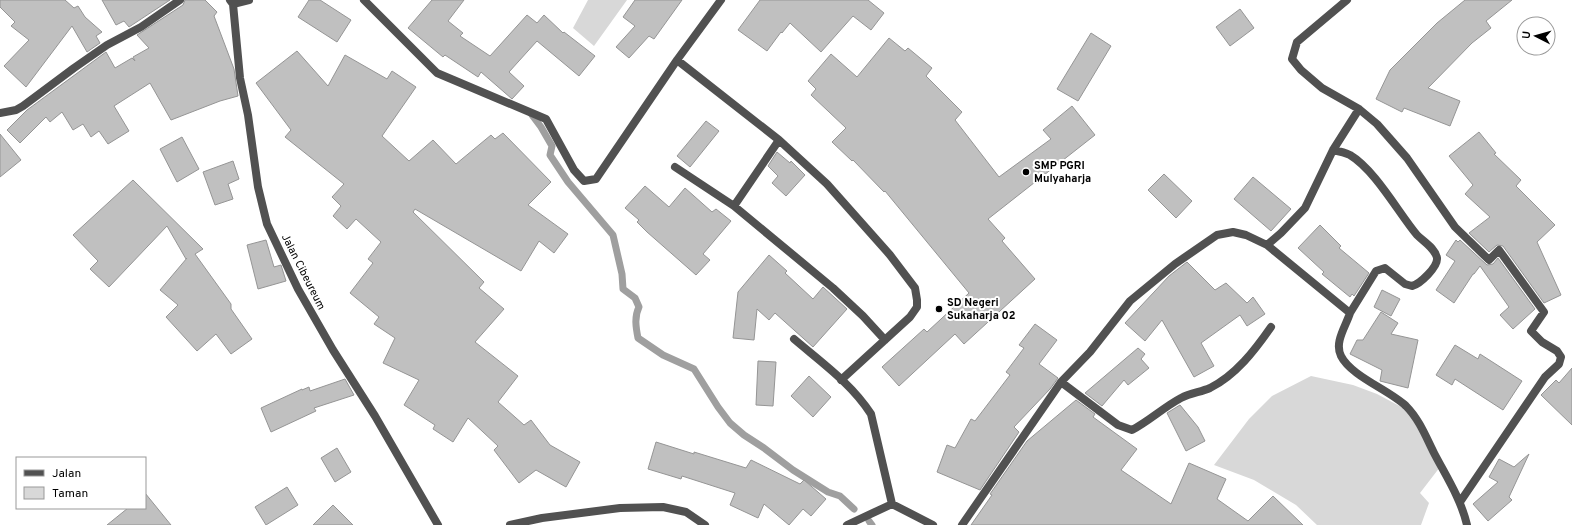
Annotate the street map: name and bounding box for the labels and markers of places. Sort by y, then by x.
place label: SMP PGRI Mulyaharja [1034,159,1091,186]
marker: SMP PGRI Mulyaharja [1021,167,1031,177]
place label: SD Negeri Sukaharja 02 [947,296,1016,323]
marker: SD Negeri Sukaharja 02 [934,304,944,314]

